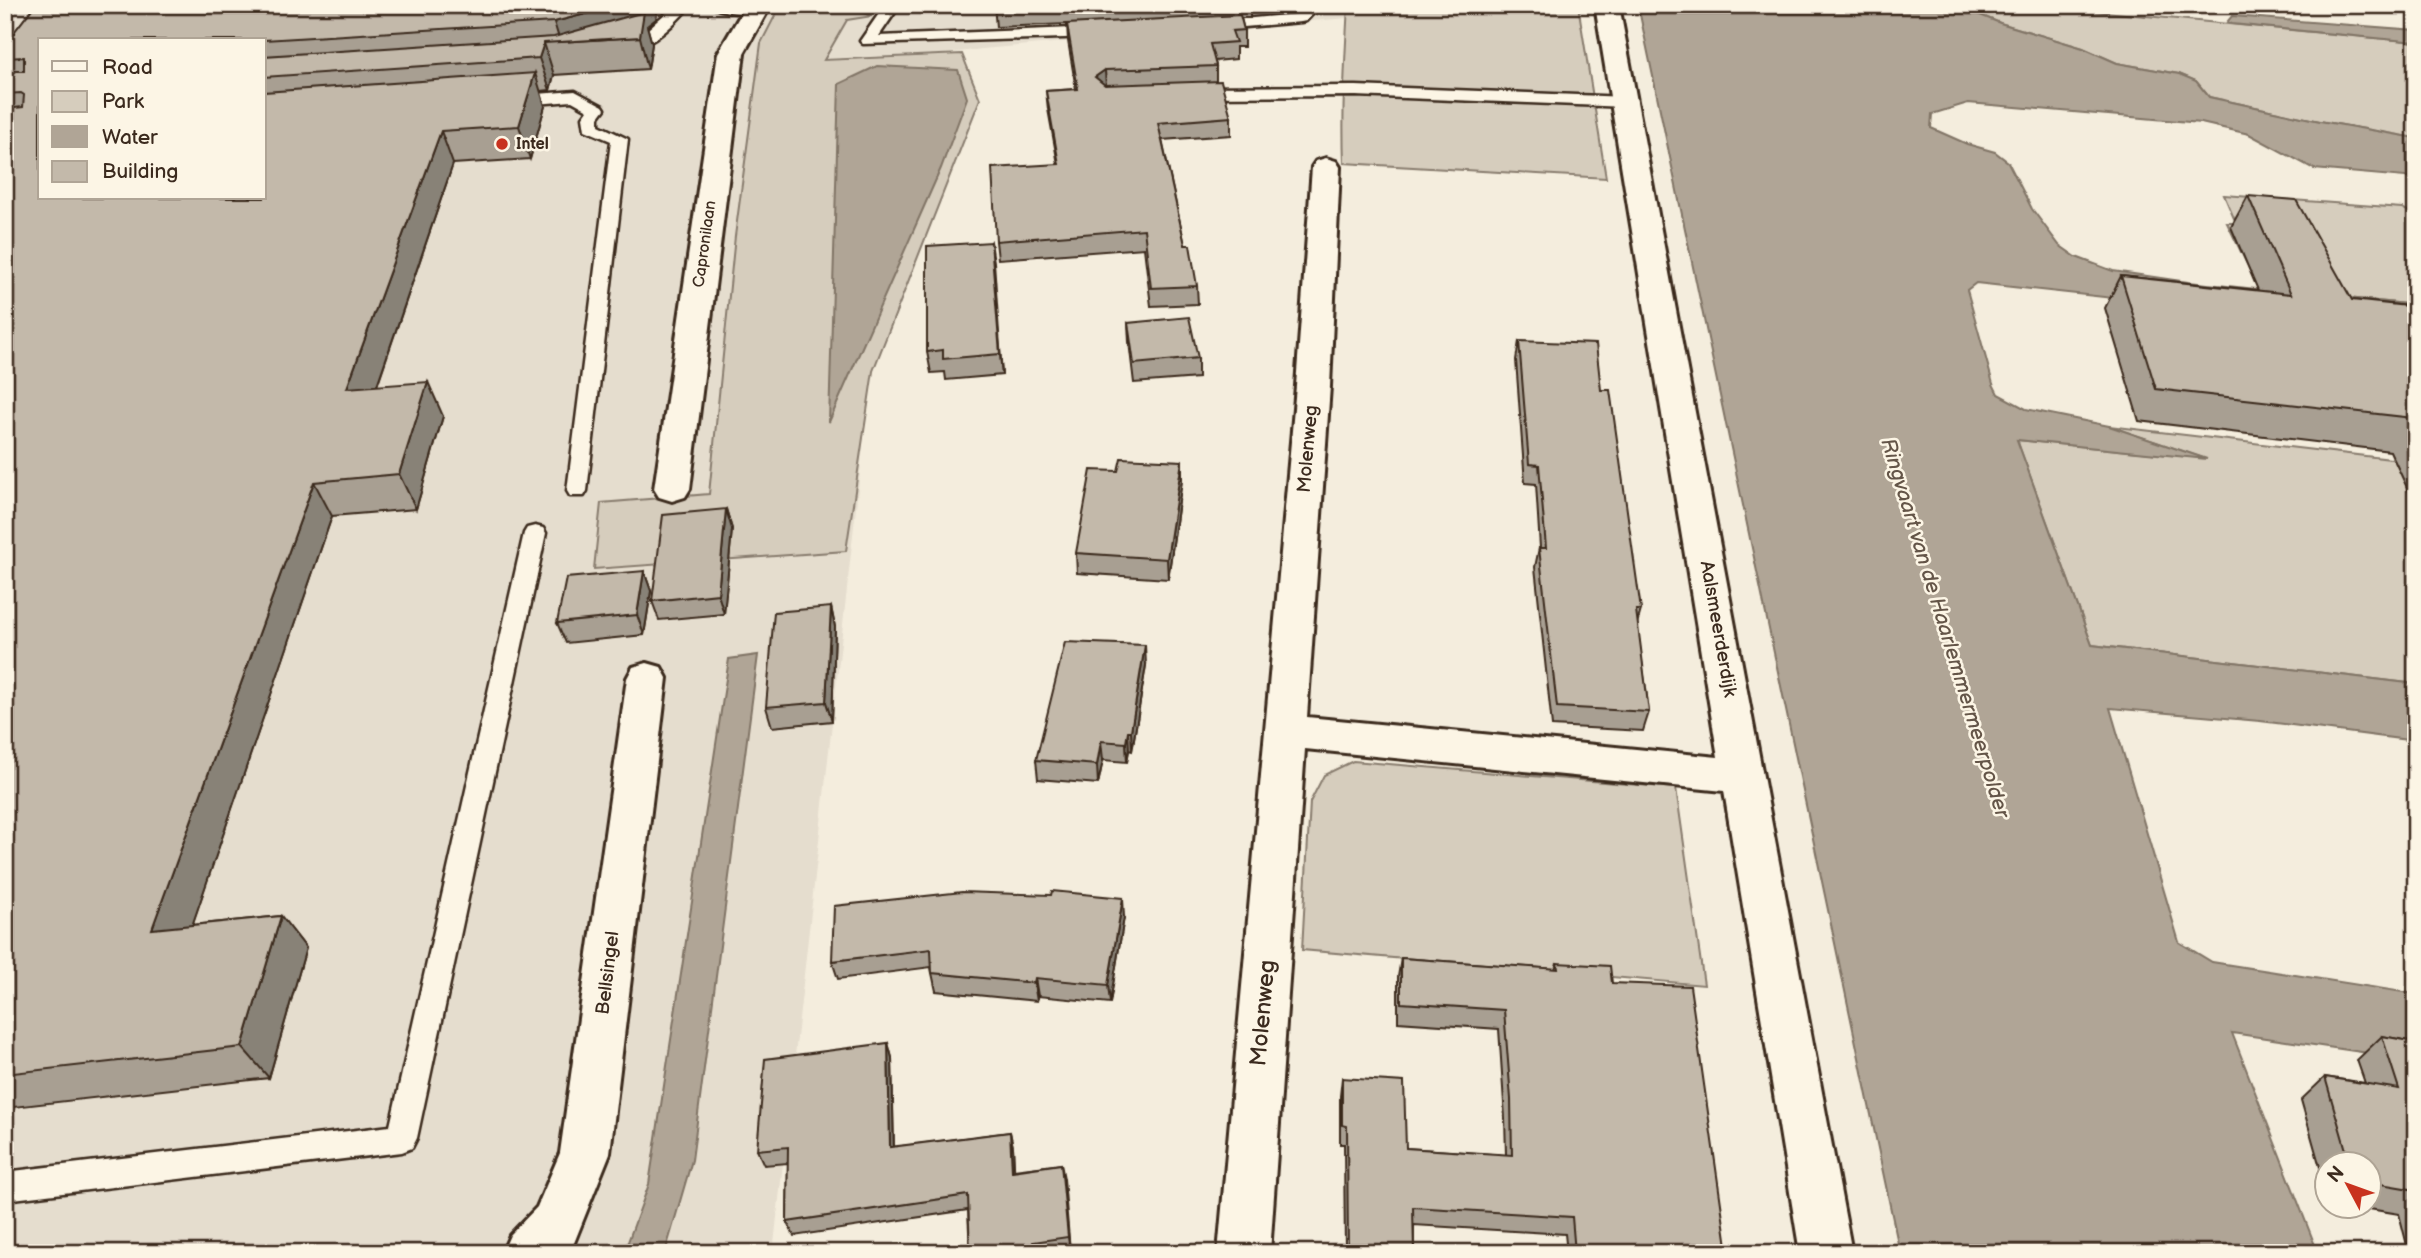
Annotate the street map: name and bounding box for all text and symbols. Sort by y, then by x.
legend [38,38,266,200]
text: Road [102,55,153,80]
text: Park [102,89,145,114]
text: Water [102,125,158,150]
place label: Intel [516,135,549,154]
marker: Intel [494,136,510,152]
text: Building [102,159,178,184]
street label: Capronilaan [689,199,721,289]
street label: Molenweg [1293,404,1323,494]
water label: Ringvaart van de Haarlemmermeerpolder [1875,435,2015,822]
street label: Aalsmeerderdijk [1695,559,1741,700]
street label: Bellsingel [591,930,625,1016]
street label: Molenweg [1244,959,1282,1067]
north arrow [2312,1150,2382,1220]
text: N [2323,1162,2350,1188]

